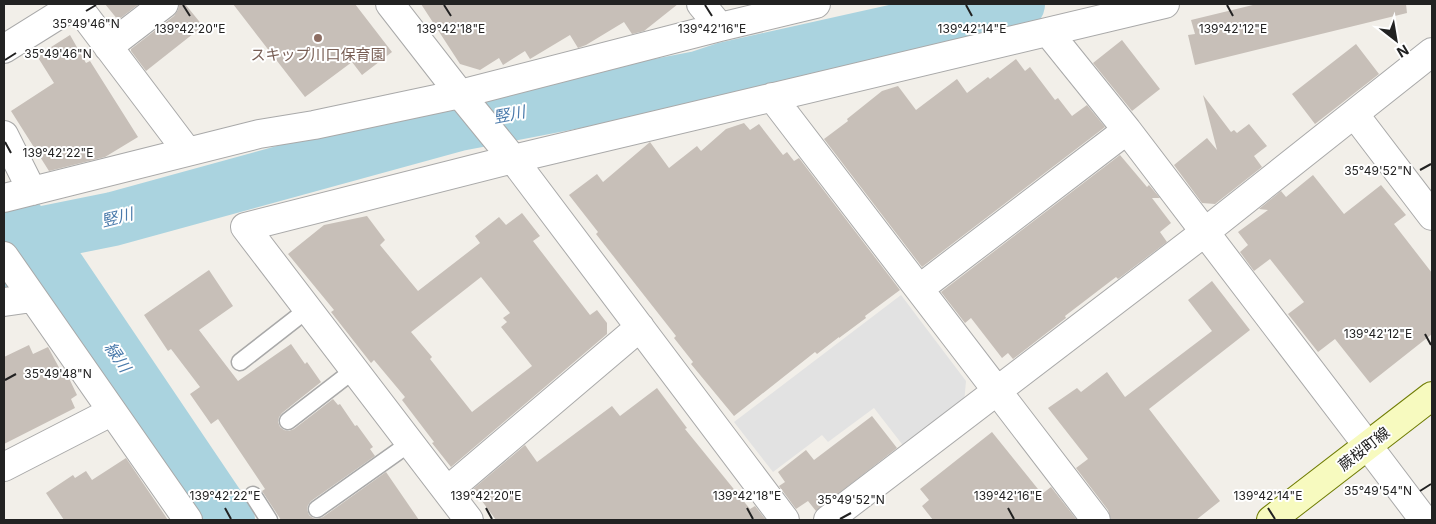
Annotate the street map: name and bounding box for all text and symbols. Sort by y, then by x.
north arrow [1371,15,1421,65]
text: 35°49'46"N [52,16,120,31]
text: 139°42'20"E [154,21,226,36]
text: 139°42'18"E [417,21,485,36]
text: 139°42'16"E [678,21,746,36]
text: 139°42'14"E [938,21,1006,36]
text: 139°42'12"E [1199,21,1267,36]
marker: スキップ川口保育園 [312,32,324,44]
text: N [1394,42,1412,62]
place label: スキップ川口保育園 [250,45,386,64]
text: 35°49'46"N [24,46,92,61]
water label: 竪川 [491,101,529,127]
text: 139°42'22"E [23,145,93,160]
text: 35°49'52"N [1344,163,1412,178]
water label: 竪川 [99,203,137,231]
text: 139°42'12"E [1344,326,1412,341]
water label: 緑川 [101,338,136,378]
text: 35°49'48"N [24,366,92,381]
street label: 蕨桜町線 [1334,423,1393,475]
text: 35°49'54"N [1344,483,1412,498]
text: 139°42'22"E [190,488,260,503]
text: 139°42'20"E [450,488,522,503]
text: 139°42'18"E [713,488,781,503]
text: 139°42'16"E [974,488,1042,503]
text: 139°42'14"E [1234,488,1302,503]
text: 35°49'52"N [817,492,885,507]

